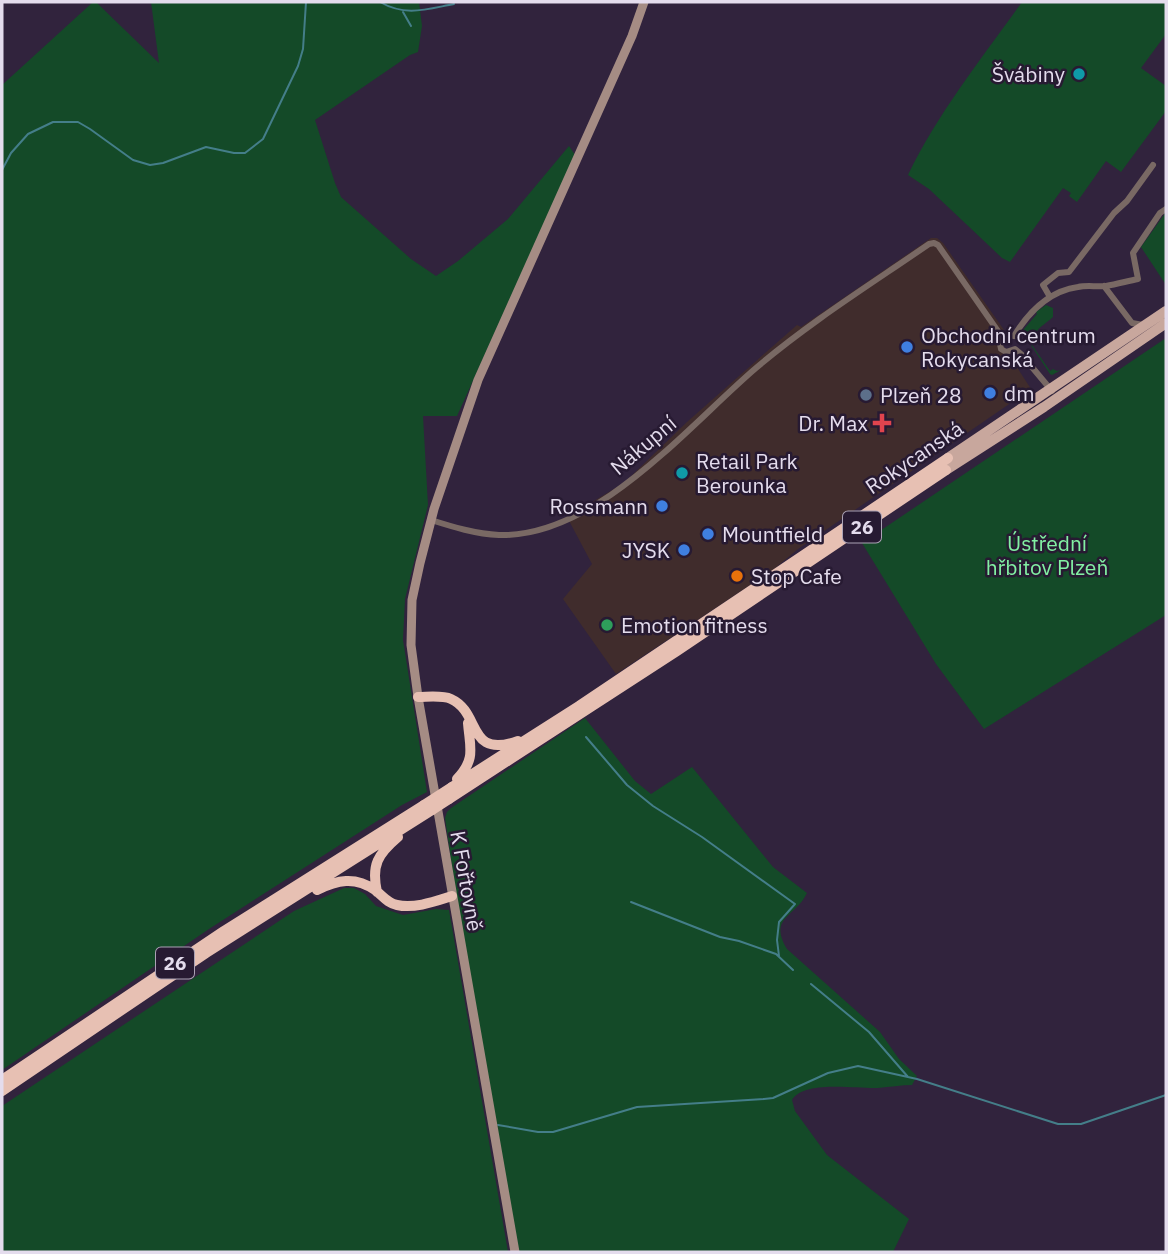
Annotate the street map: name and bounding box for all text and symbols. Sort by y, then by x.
place label: Švábiny [992,60,1066,88]
marker: Švábiny [1071,66,1087,82]
place label: Obchodní centrum Rokycanská [921,321,1096,373]
marker: Obchodní centrum Rokycanská [899,339,915,355]
place label: dm [1004,379,1035,407]
place label: Plzeň 28 [880,381,962,409]
marker: dm [982,385,998,401]
marker: Plzeň 28 [858,387,874,403]
street label: Nákupní [604,409,682,481]
place label: Dr. Max [798,409,868,437]
street label: Rokycanská [860,414,968,500]
marker: Dr. Max [874,415,890,431]
place label: Retail Park Berounka [696,447,798,499]
marker: Retail Park Berounka [674,465,690,481]
place label: Rossmann [549,492,648,520]
marker: Rossmann [654,498,670,514]
road number: 26 [843,512,881,542]
place label: Mountfield [722,520,823,548]
marker: Mountfield [700,526,716,542]
park label: Ústřední hřbitov Plzeň [986,529,1108,581]
place label: JYSK [622,536,670,564]
marker: JYSK [676,542,692,558]
place label: Stop Cafe [751,562,842,590]
marker: Stop Cafe [729,568,745,584]
place label: Emotion fitness [621,611,768,639]
marker: Emotion fitness [599,617,615,633]
street label: K Fořtovně [444,828,490,934]
road number: 26 [156,948,194,979]

